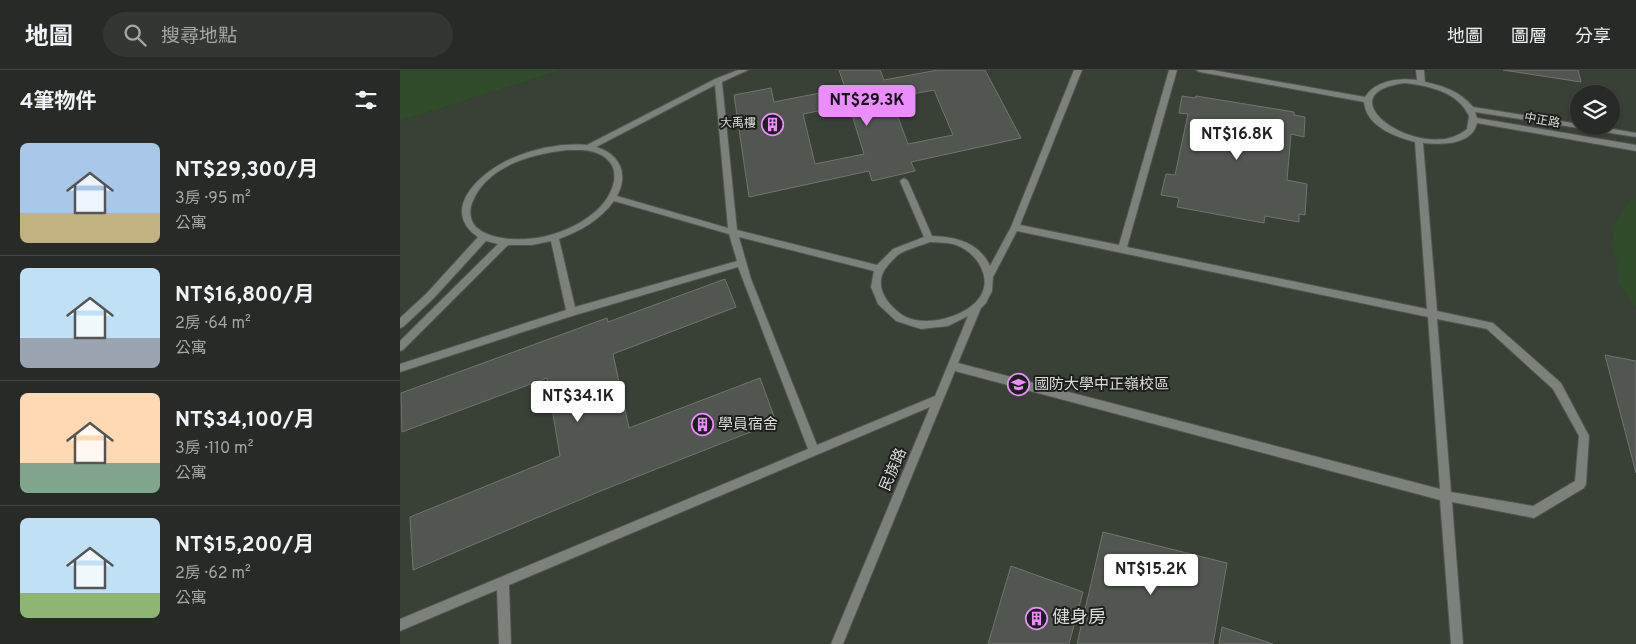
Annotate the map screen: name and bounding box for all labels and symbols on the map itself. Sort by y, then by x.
pin: NT$29.3K [815,85,919,127]
street label: 中正路 [1523,110,1561,132]
building icon: 大禹樓 [760,112,784,136]
place label: 大禹樓 [720,116,756,132]
pin: NT$16.8K [1185,118,1289,161]
school or university icon: 國防大學中正嶺校區 [1006,373,1030,397]
place label: 國防大學中正嶺校區 [1034,375,1169,395]
pin: NT$34.1K [526,380,630,423]
building icon: 學員宿舍 [690,413,714,437]
place label: 學員宿舍 [718,416,778,435]
street label: 民族路 [876,446,912,494]
pin: NT$15.2K [1099,554,1203,596]
building icon: 健身房 [1024,606,1048,630]
place label: 健身房 [1052,607,1106,630]

